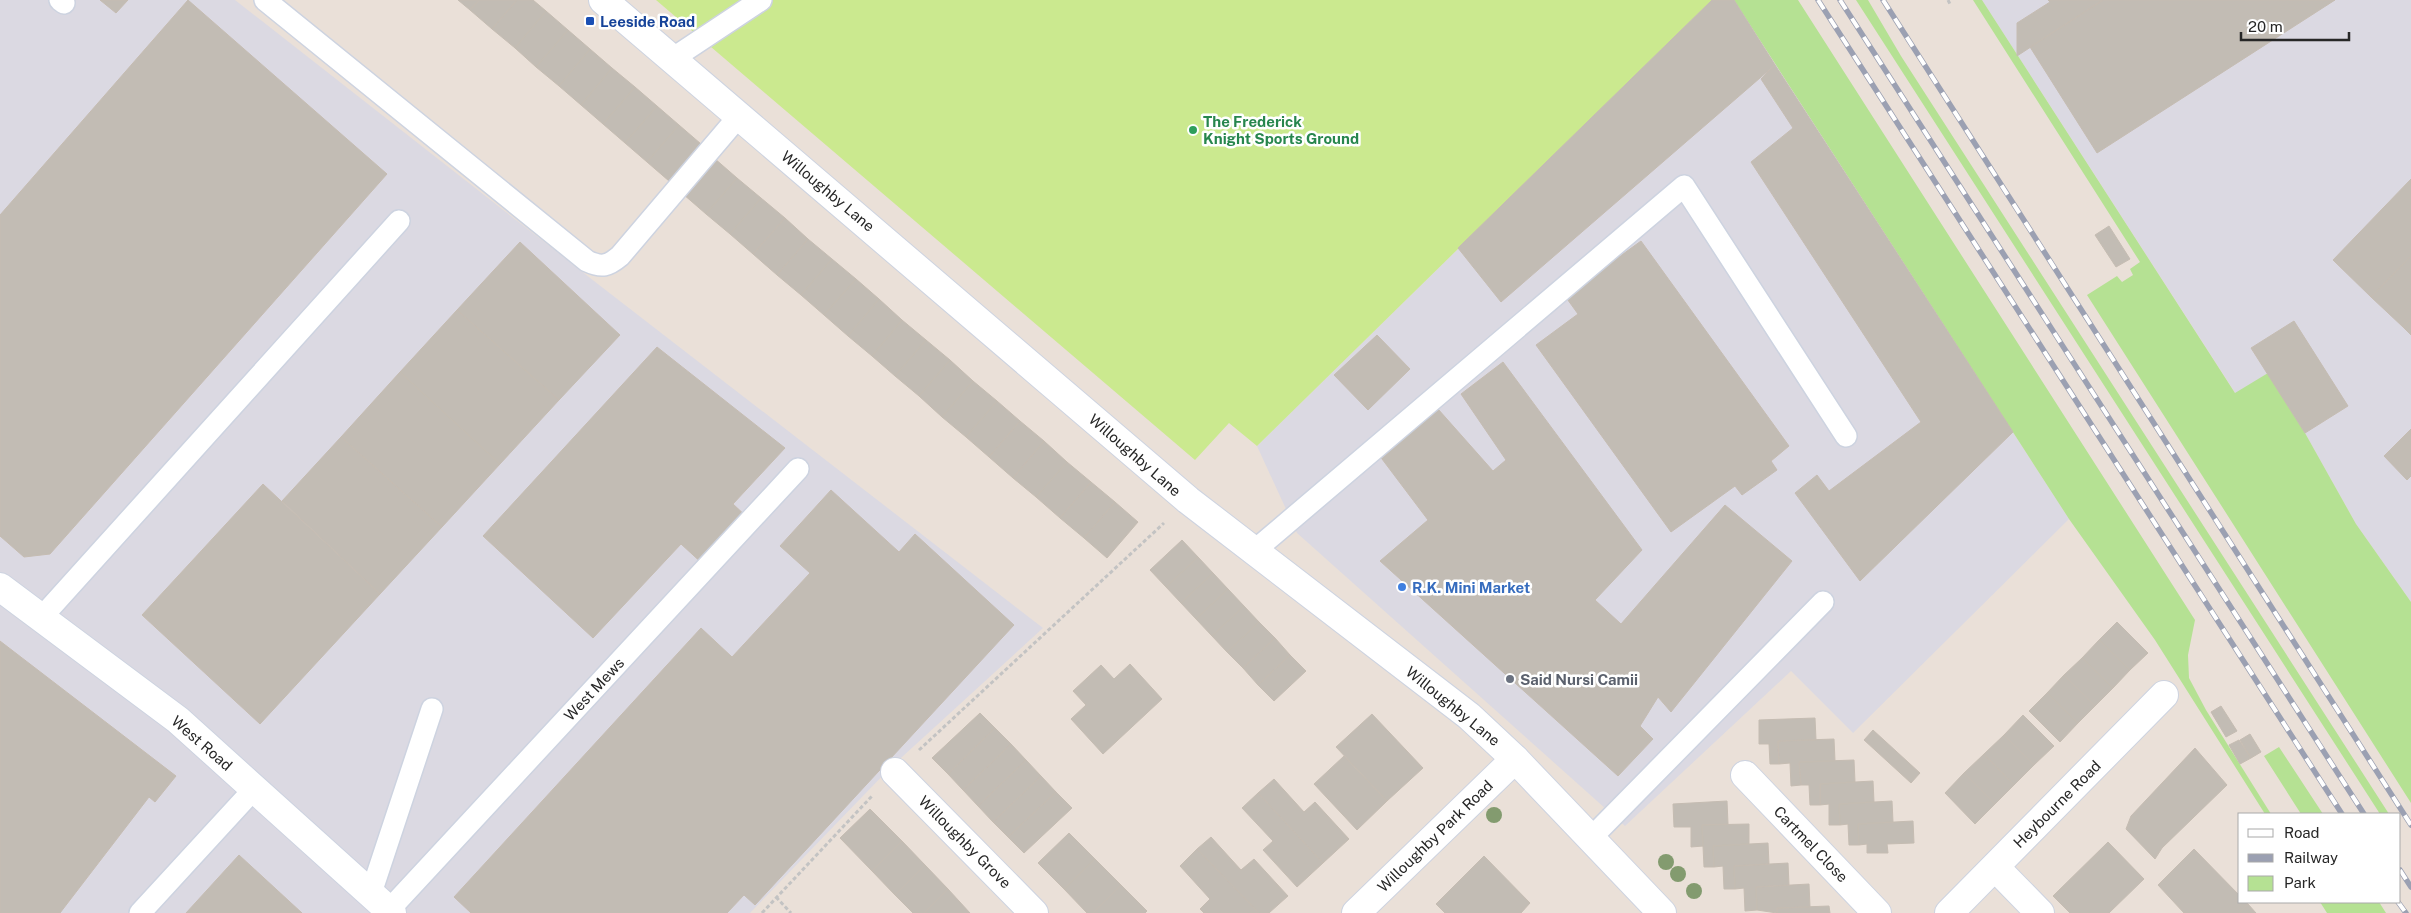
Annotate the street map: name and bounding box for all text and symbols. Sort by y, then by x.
scale bar [2241,10,2348,42]
place label: Leeside Road [600,13,695,30]
marker: Leeside Road [584,15,596,27]
text: 20 m [2248,18,2283,35]
place label: The Frederick Knight Sports Ground [1203,113,1359,147]
marker: The Frederick Knight Sports Ground [1187,124,1199,136]
street label: Willoughby Lane [778,147,878,235]
street label: Willoughby Lane [1086,411,1184,499]
place label: R.K. Mini Market [1412,579,1530,596]
marker: R.K. Mini Market [1396,581,1408,593]
street label: West Mews [561,654,627,724]
street label: Willoughby Lane [1403,663,1503,749]
place label: Said Nursi Camii [1520,671,1638,688]
marker: Said Nursi Camii [1504,673,1516,685]
street label: West Road [168,712,236,774]
street label: Heybourne Road [2010,757,2104,851]
street label: Willoughby Park Road [1374,777,1496,895]
street label: Willoughby Grove [915,792,1015,892]
street label: Cartmel Close [1771,803,1851,885]
legend [2238,813,2401,903]
text: Road [2284,824,2320,841]
text: Railway [2284,849,2338,866]
text: Park [2284,874,2316,891]

